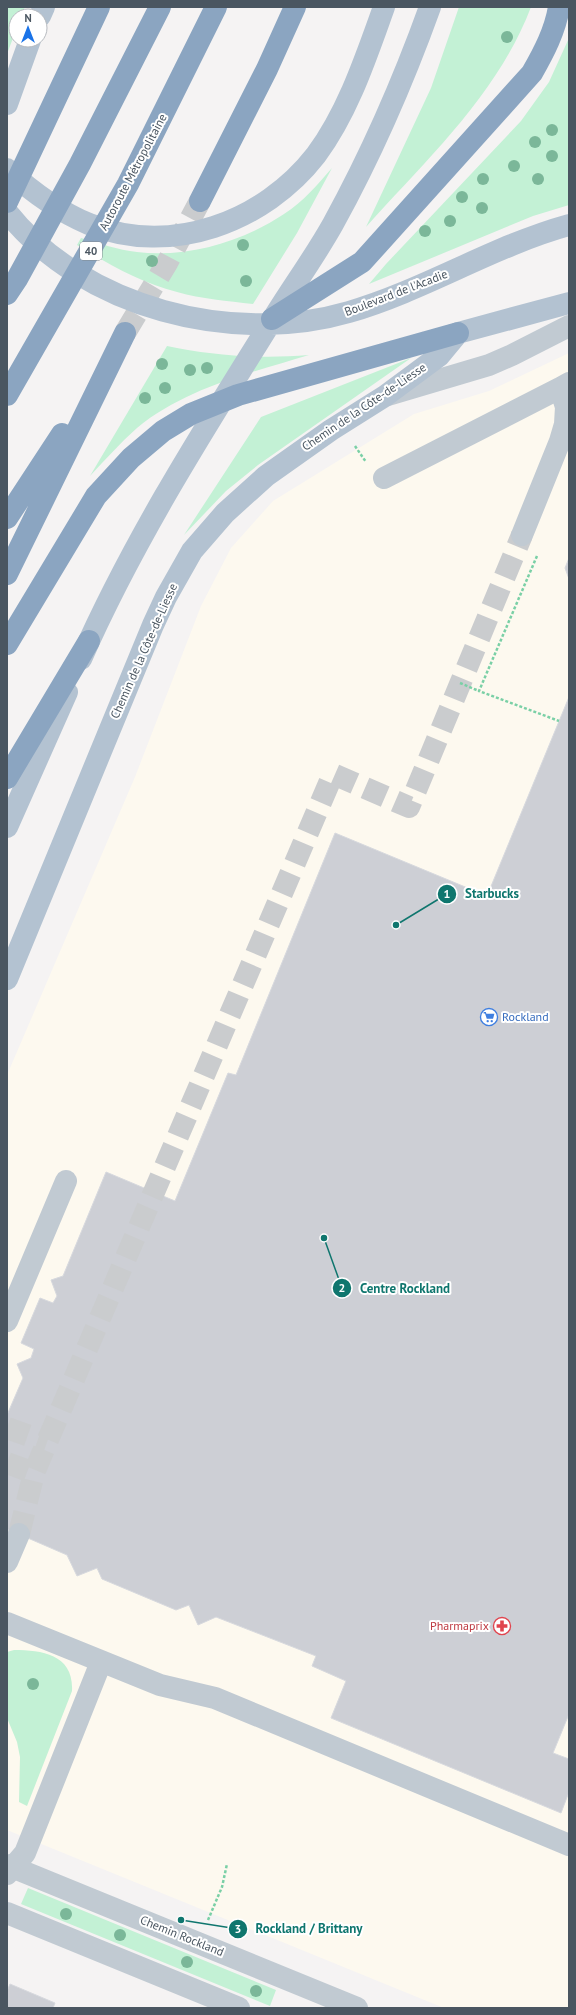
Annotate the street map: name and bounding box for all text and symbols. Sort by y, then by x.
north arrow [8,8,48,48]
text: N [24,11,32,25]
street label: Autoroute Métropolitaine [95,111,170,233]
road number: 40 [80,242,102,260]
street label: Boulevard de l'Acadie [342,266,449,319]
street label: Chemin de la Côte-de-Liesse [299,359,429,454]
street label: Chemin de la Côte-de-Liesse [107,581,180,721]
callout: Starbucks [437,881,527,906]
text: Starbucks [465,885,519,902]
text: 1 [444,886,450,901]
supermarket icon: Rockland [479,1007,499,1027]
place label: Rockland [502,1009,549,1024]
callout: Centre Rockland [332,1276,458,1301]
text: 2 [339,1280,345,1295]
text: Centre Rockland [360,1280,450,1297]
pharmacy icon: Pharmaprix [492,1616,512,1636]
place label: Pharmaprix [430,1618,489,1633]
street label: Chemin Rockland [138,1912,226,1959]
callout: Rockland / Brittany [228,1916,370,1941]
text: Rockland / Brittany [256,1920,363,1937]
text: 3 [235,1921,241,1936]

